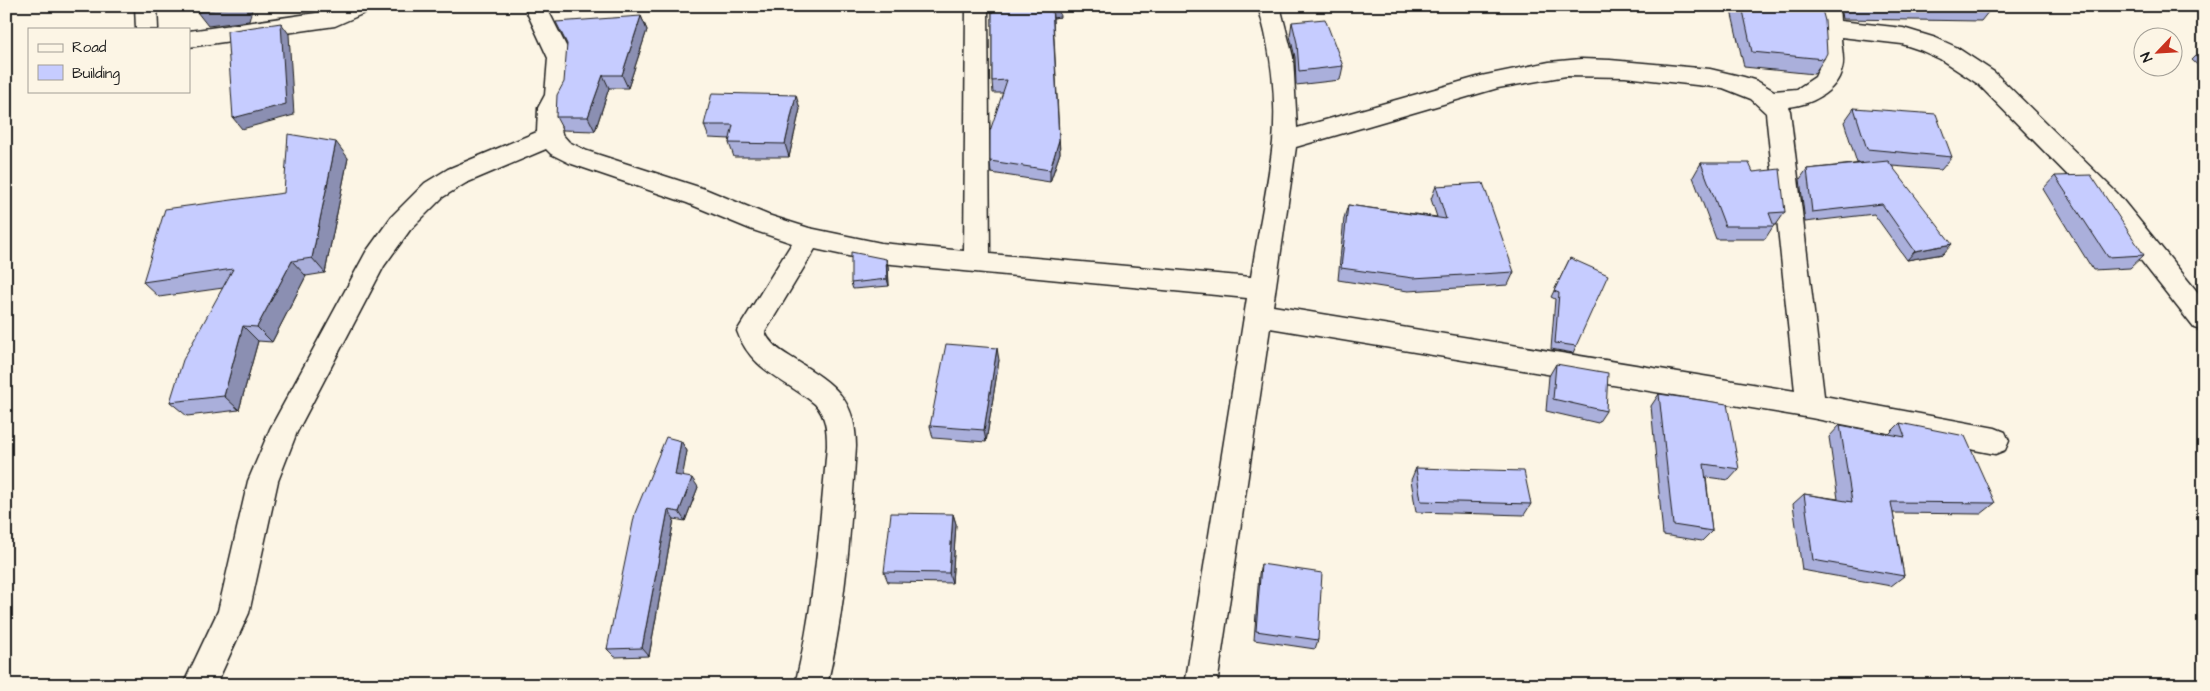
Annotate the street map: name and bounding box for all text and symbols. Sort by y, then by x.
legend [28,28,190,92]
north arrow [2132,28,2182,78]
text: Road [72,37,107,58]
text: N [2136,49,2158,65]
text: Building [72,63,120,85]

